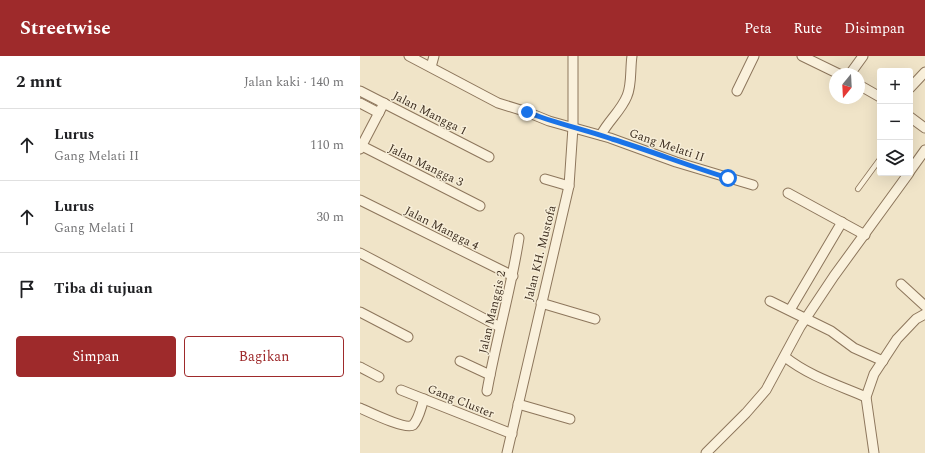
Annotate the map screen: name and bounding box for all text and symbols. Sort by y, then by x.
text: Streetwise [20,14,111,43]
text: Peta [744,18,771,39]
text: Rute [793,18,822,39]
text: Disimpan [844,18,905,39]
north arrow [829,68,865,104]
map controls [877,68,913,176]
button: + [877,68,913,104]
text: 2 mnt [16,69,62,95]
text: Jalan kaki · 140 m [244,72,344,92]
street label: Jalan Mangga 1 [389,86,470,140]
route end [518,103,536,121]
button: − [877,104,913,140]
text: Lurus [54,123,94,146]
street label: Gang Melati II [627,124,707,167]
icon: ahead [16,134,38,156]
text: 110 m [310,135,344,155]
street label: Jalan Mangga 3 [385,139,467,192]
button: layers [877,140,913,176]
text: Gang Melati II [54,146,139,166]
route start [719,169,737,187]
text: Lurus [54,195,94,218]
street label: Jalan Mangga 4 [401,201,482,255]
street label: Jalan KH. Mustofa [519,203,562,303]
icon: ahead [16,206,38,228]
text: 30 m [317,207,344,227]
text: Gang Melati I [54,218,134,238]
street label: Jalan Manggis 2 [474,269,511,355]
text: Tiba di tujuan [54,277,153,300]
icon: arrive [16,278,38,300]
button: Simpan [16,336,176,377]
button: Bagikan [184,336,344,377]
street label: Gang Cluster [425,379,497,424]

